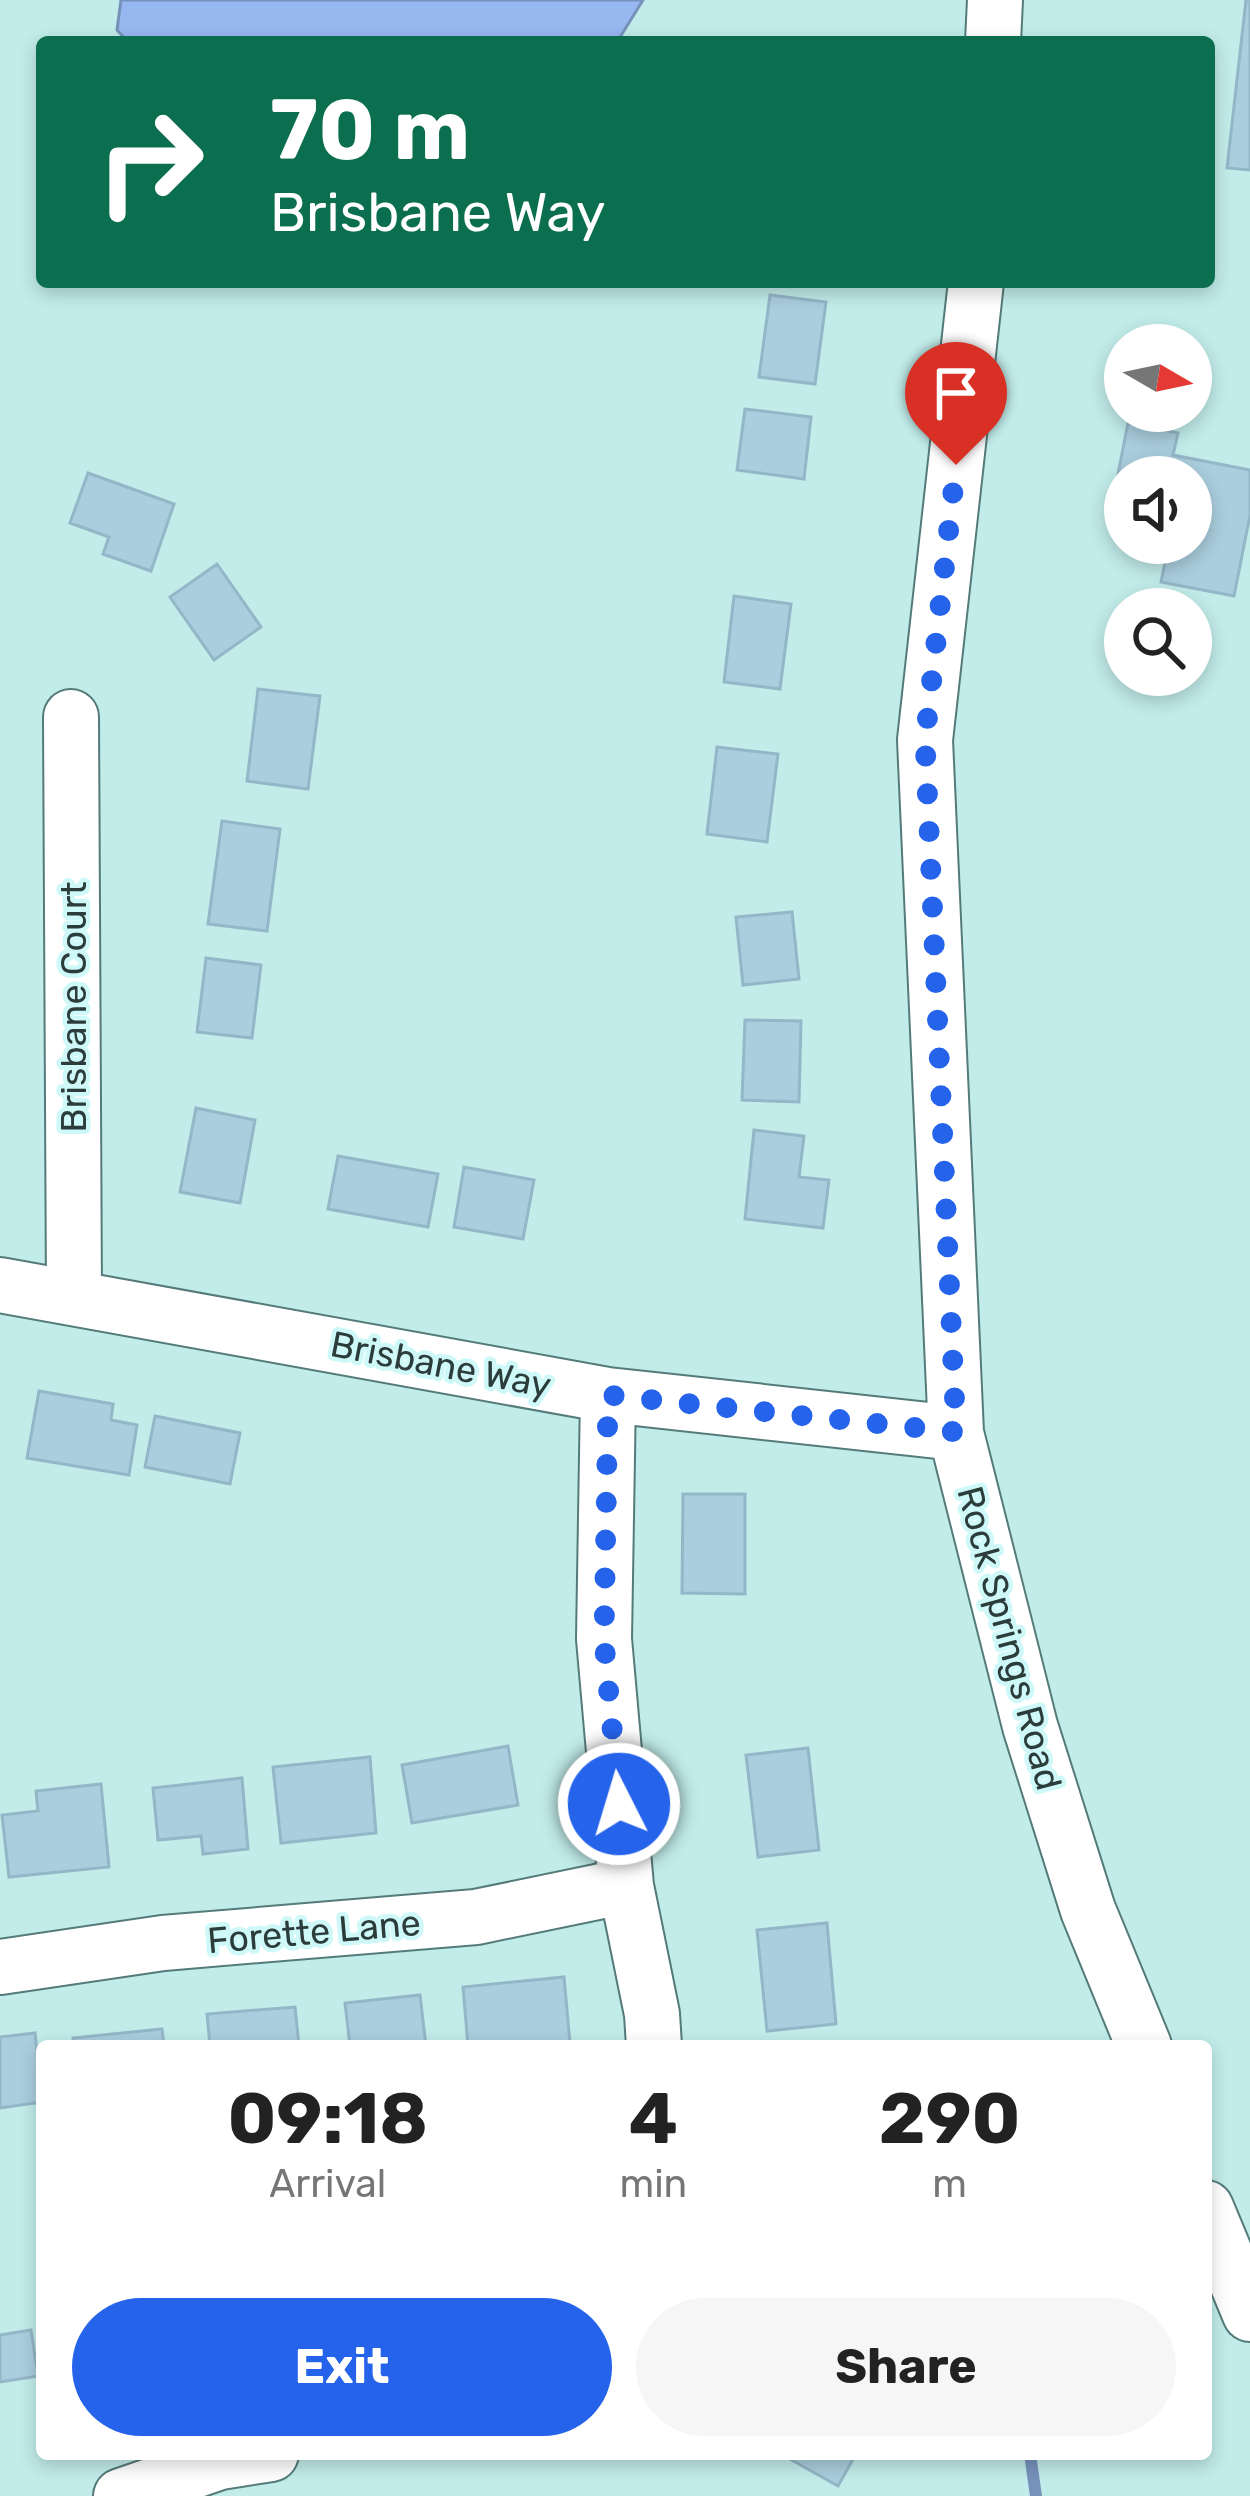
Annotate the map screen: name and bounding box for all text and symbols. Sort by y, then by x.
text: 70 m [270,80,470,180]
icon: right [72,84,228,240]
text: Brisbane Way [270,181,606,245]
north arrow [1104,324,1212,432]
map controls [1104,324,1212,696]
pin [905,342,1007,465]
icon: arrive [923,360,989,426]
button: sound [1104,456,1212,564]
button: search [1104,588,1212,696]
street label: Brisbane Court [52,882,95,1132]
street label: Brisbane Way [327,1322,555,1407]
street label: Rock Springs Road [948,1481,1071,1795]
position arrow [556,1741,682,1867]
street label: Forette Lane [206,1901,422,1962]
text: 09:18 [227,2076,428,2161]
text: 4 [629,2076,678,2161]
text: 290 [879,2076,1021,2161]
text: Arrival [269,2161,386,2207]
text: min [619,2161,687,2207]
text: m [932,2161,967,2207]
button: Exit [72,2298,612,2436]
button: Share [636,2298,1176,2436]

